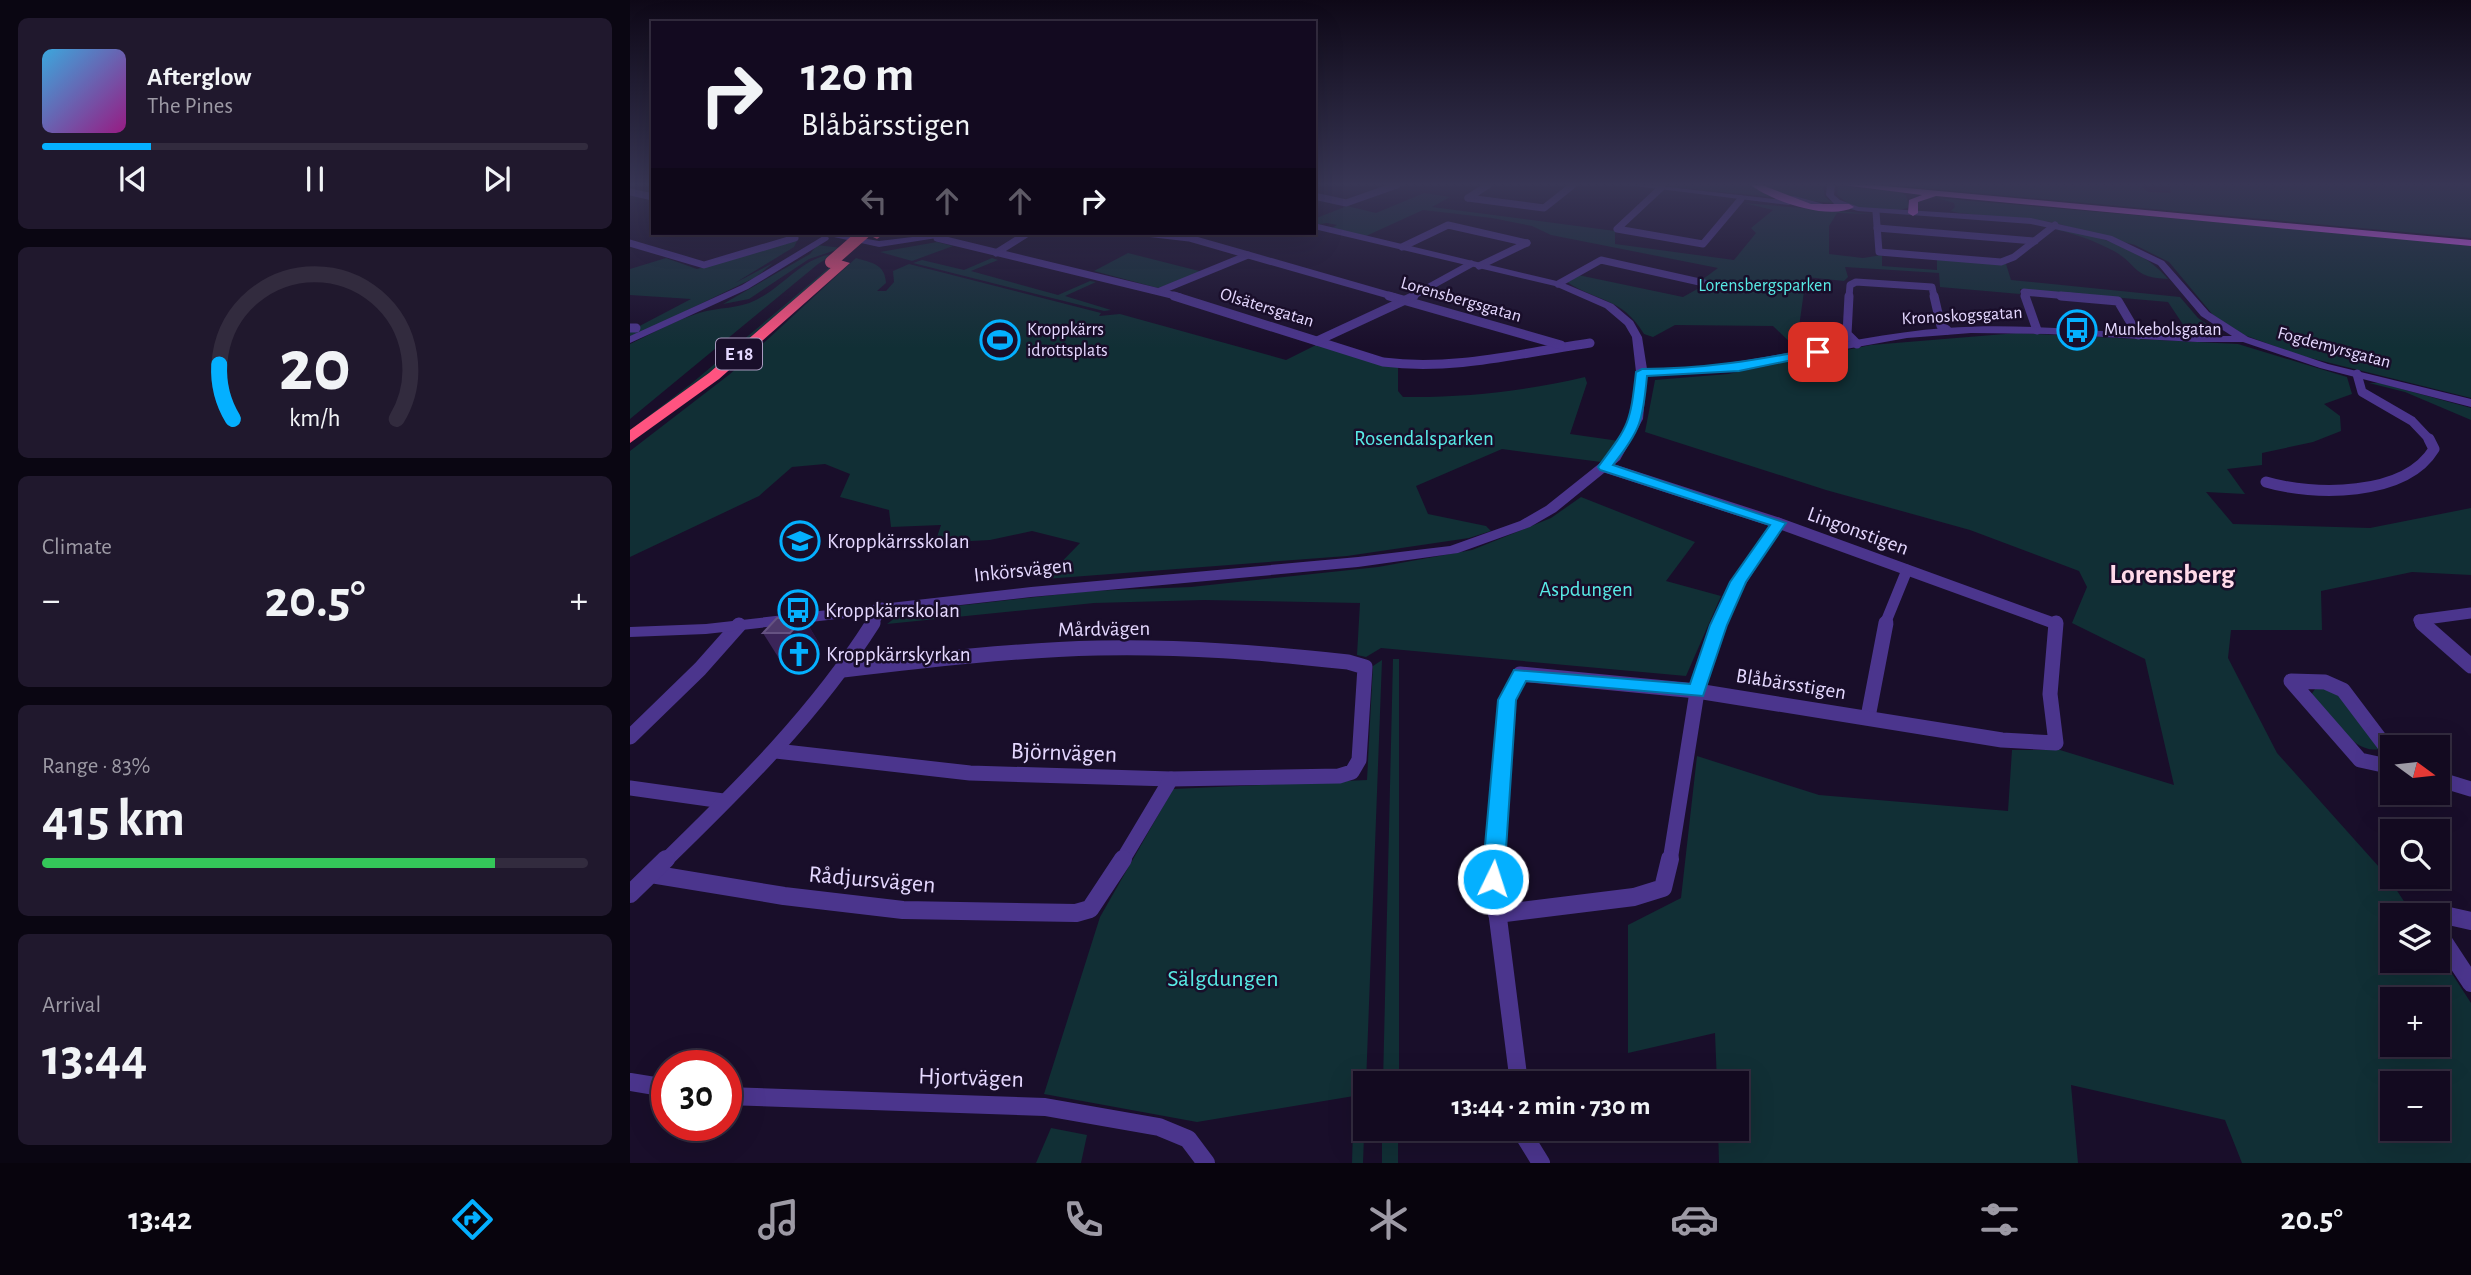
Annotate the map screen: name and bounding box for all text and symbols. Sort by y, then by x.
icon: right [686,49,777,140]
text: 120 m [801,51,914,100]
text: Afterglow [147,64,251,90]
text: The Pines [147,95,233,118]
text: Blåbärsstigen [801,109,971,141]
icon: previous [114,160,152,198]
icon: pause [296,160,334,198]
icon: next [478,160,516,198]
icon: left [855,182,893,220]
icon: ahead [928,182,966,220]
icon: ahead [1001,182,1039,220]
icon: right [1074,182,1112,220]
street label: Lorensbergsgatan [1399,274,1523,326]
park label: Lorensbergsparken [1698,277,1832,295]
street label: Olsätersgatan [1218,285,1316,331]
street label: Kronoskogsgatan [1901,304,2023,328]
bus stop icon: Munkebolsgatan [2056,309,2098,351]
sports icon: Kroppkärrs idrottsplats [979,319,1021,361]
place label: Kroppkärrs idrottsplats [1027,321,1108,360]
place label: Munkebolsgatan [2104,321,2222,339]
pin [1788,322,1848,382]
street label: Fogdemyrsgatan [2275,324,2393,372]
text: 20 [279,331,351,404]
icon: arrive [1799,333,1837,371]
road number: E 18 [716,338,762,370]
text: km/h [289,405,341,430]
park label: Rosendalsparken [1354,428,1494,449]
street label: Lingonstigen [1805,503,1911,559]
school or university icon: Kroppkärrsskolan [779,520,821,562]
place label: Kroppkärrsskolan [827,531,970,552]
text: Climate [42,536,112,559]
street label: Inkörsvägen [973,554,1073,586]
district label: Lorensberg [2109,561,2236,589]
text: 20.5° [264,574,366,626]
park label: Aspdungen [1539,579,1633,600]
text: − [42,582,60,620]
text: + [570,582,588,620]
bus stop icon: Kroppkärrskolan [777,589,819,631]
place label: Kroppkärrskolan [825,600,960,621]
street label: Mårdvägen [1058,618,1150,640]
church icon: Kroppkärrskyrkan [778,633,820,675]
place label: Kroppkärrskyrkan [826,644,971,665]
street label: Blåbärsstigen [1734,665,1848,703]
north arrow [2380,735,2450,805]
map controls [2380,735,2450,1141]
street label: Björnvägen [1010,739,1118,767]
text: Range · 83% [42,755,151,778]
text: 415 km [42,793,185,845]
button: search [2380,819,2450,889]
position arrow [1456,842,1530,916]
street label: Rådjursvägen [808,862,936,898]
button: layers [2380,903,2450,973]
park label: Sälgdungen [1167,967,1279,991]
button: + [2380,987,2450,1057]
text: Arrival [42,994,101,1017]
text: 13:44 [42,1032,147,1084]
speed limit sign: 30 [651,1050,742,1141]
street label: Hjortvägen [918,1064,1024,1092]
button: − [2380,1071,2450,1141]
text: 13:44 · 2 min · 730 m [1452,1093,1650,1119]
icon: directions [448,1195,497,1244]
icon: music [754,1195,803,1244]
icon: phone [1059,1195,1108,1244]
icon: climate [1364,1195,1413,1244]
icon: car [1670,1195,1719,1244]
icon: filters [1975,1195,2024,1244]
text: 13:42 [128,1203,192,1235]
text: 20.5° [2281,1203,2343,1235]

